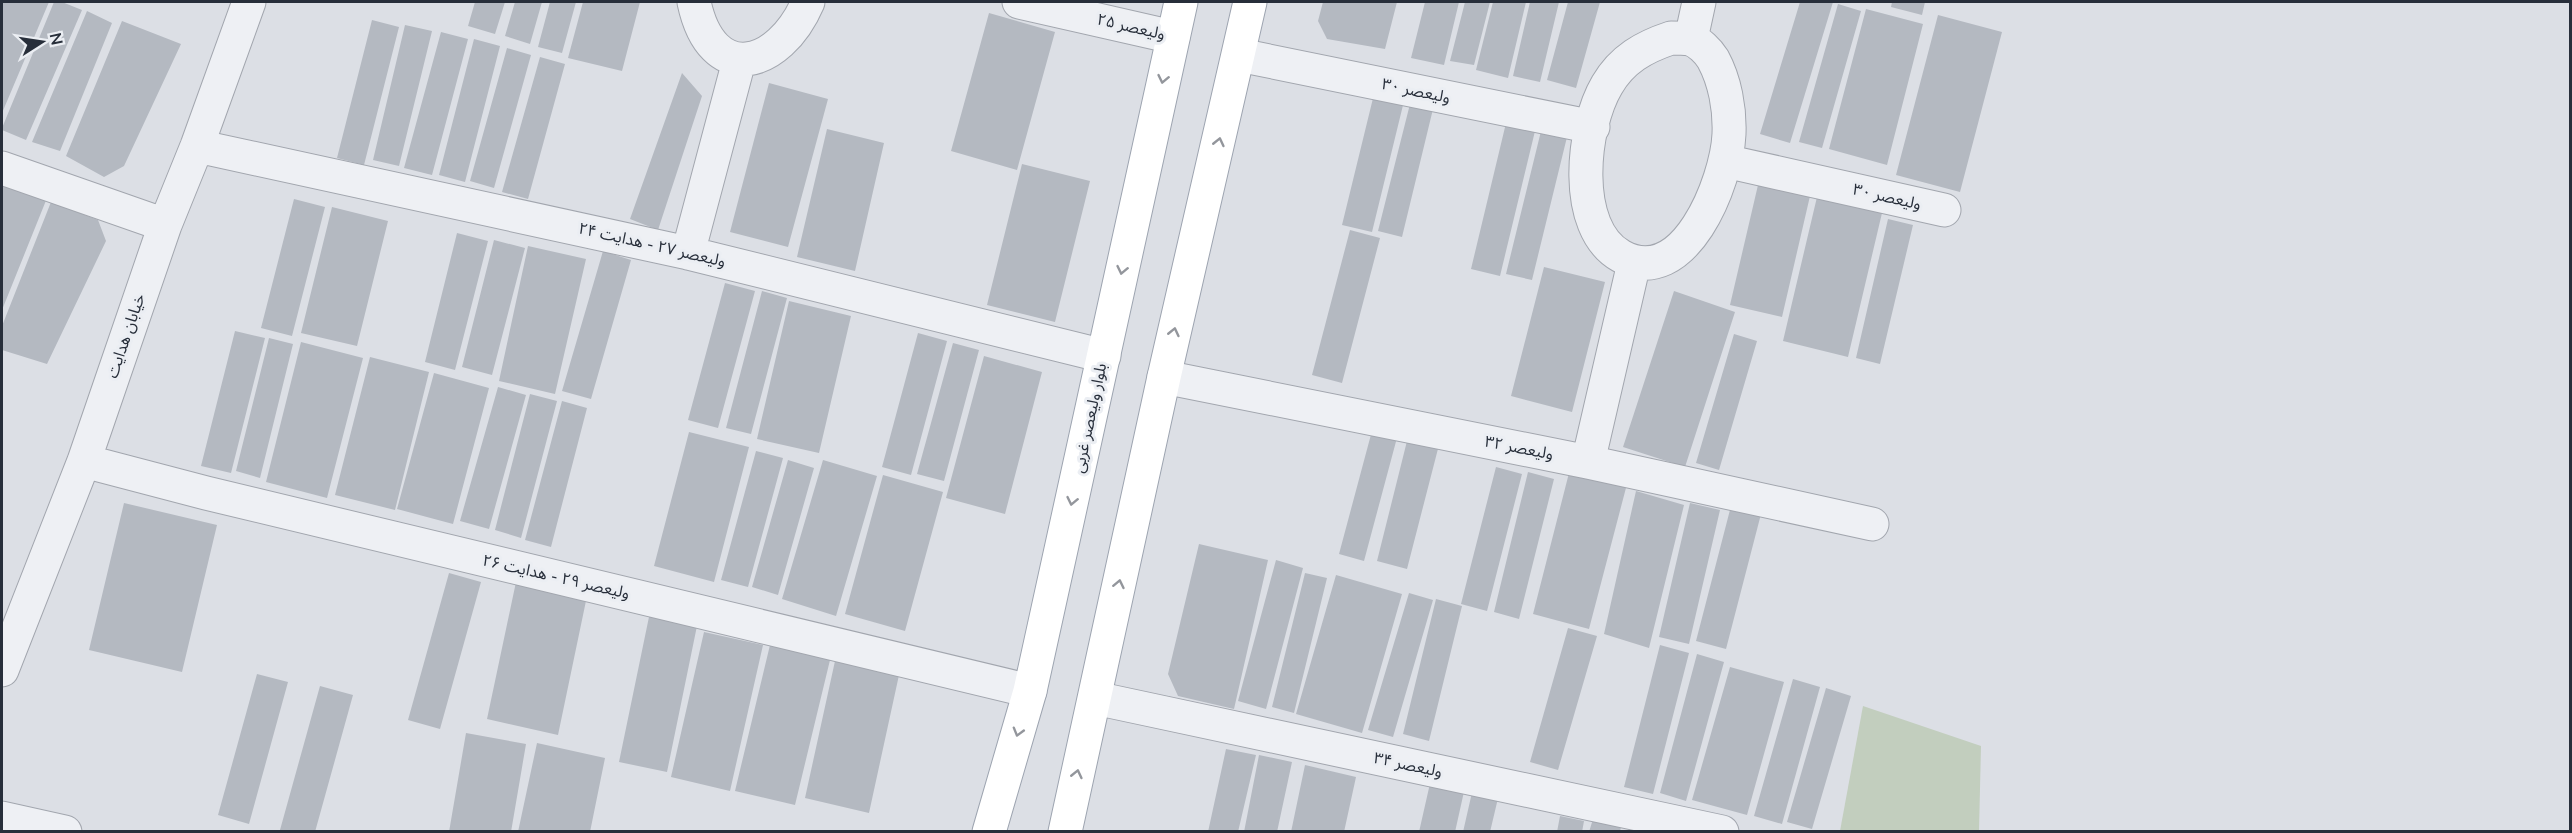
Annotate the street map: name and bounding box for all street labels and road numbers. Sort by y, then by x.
street label: ولیعصر ۲۵ [1095,8,1167,46]
street label: ولیعصر ۳۰ [1380,73,1452,109]
street label: ولیعصر ۳۰ [1851,178,1923,216]
street label: ولیعصر ۲۷ - هدایت ۲۴ [576,217,728,273]
street label: خیابان هدایت [101,291,151,381]
street label: بلوار ولیعصر غربی [1068,361,1112,475]
street label: ولیعصر ۳۲ [1483,431,1555,465]
street label: ولیعصر ۲۹ - هدایت ۲۶ [480,549,632,605]
street label: ولیعصر ۳۴ [1372,747,1444,783]

